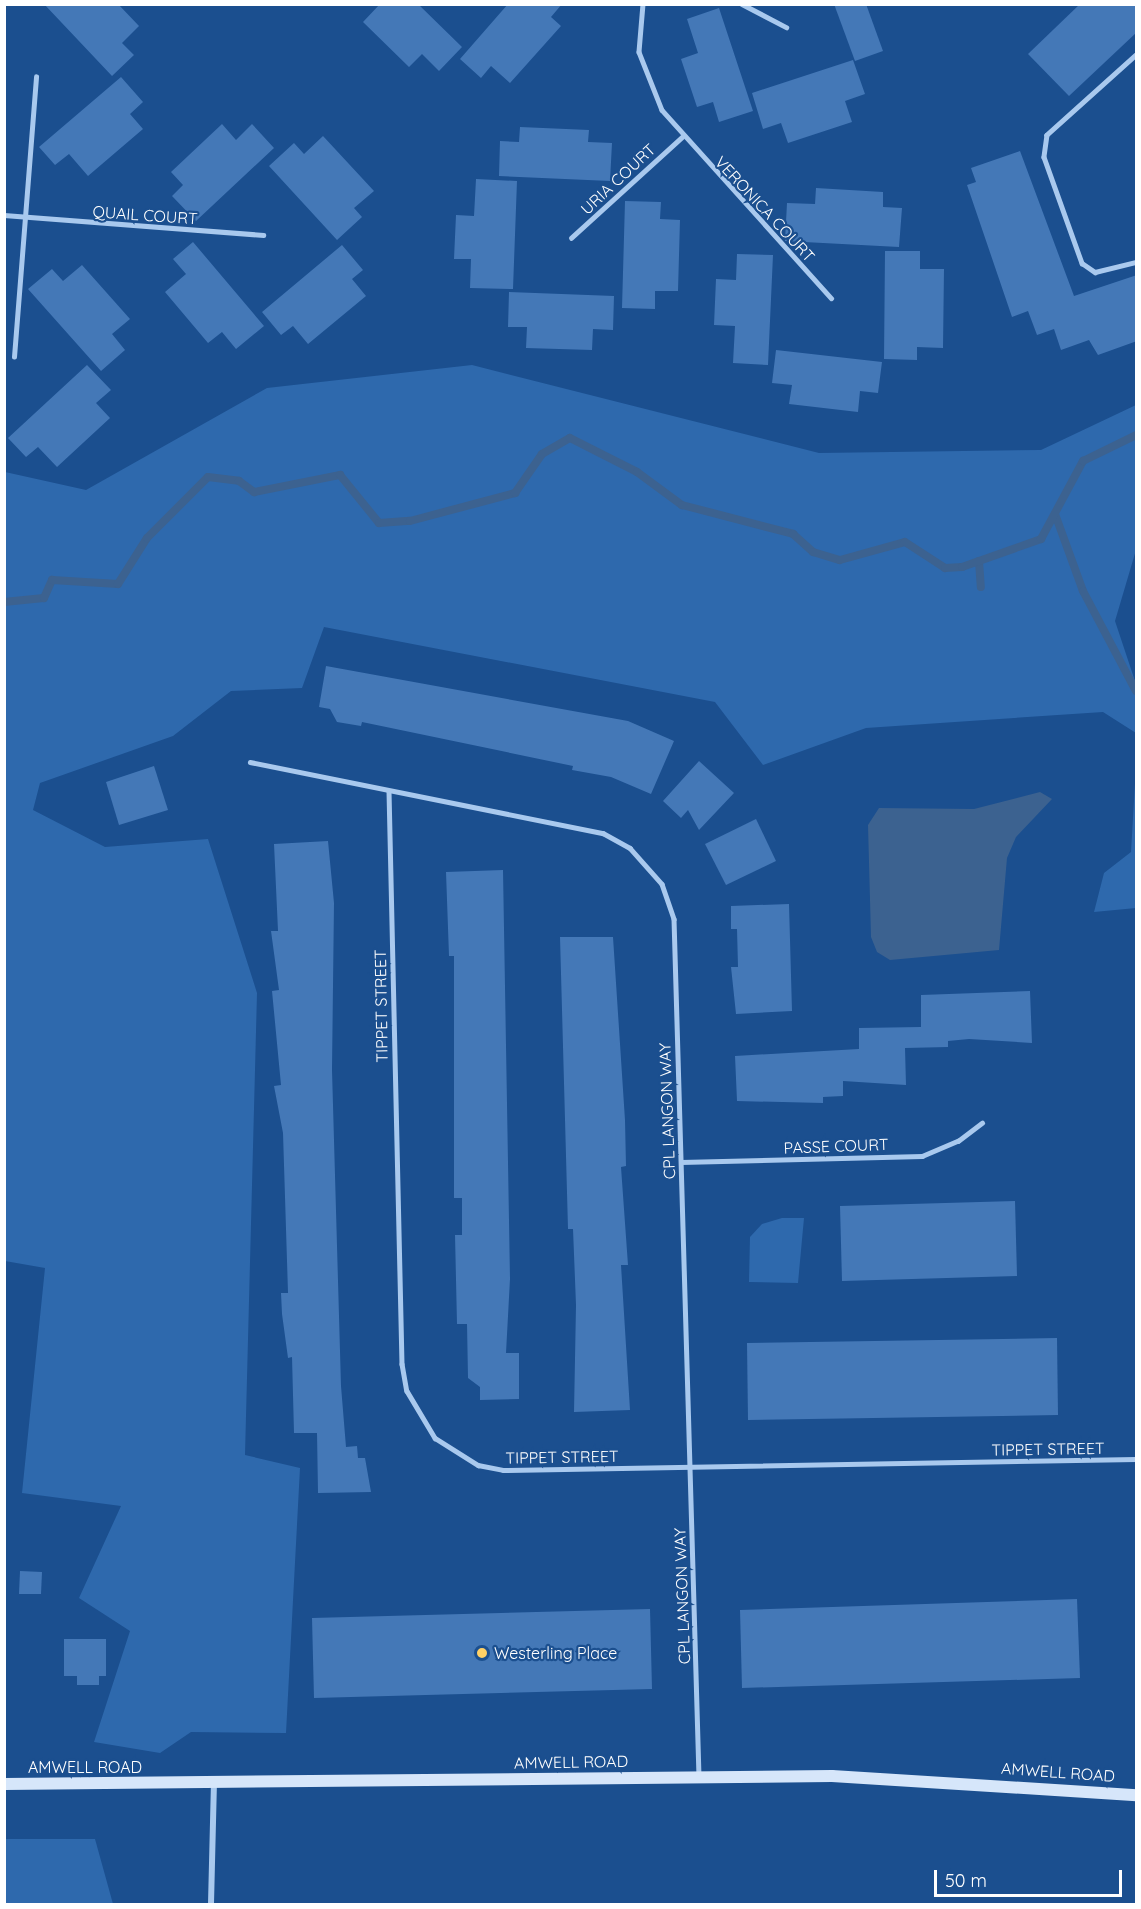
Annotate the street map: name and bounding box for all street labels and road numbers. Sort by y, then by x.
street label: URIA COURT [577,140,659,218]
street label: VERONICA COURT [711,152,819,266]
street label: QUAIL COURT [92,202,198,228]
street label: TIPPET STREET [370,949,392,1063]
street label: CPL LANGON WAY [655,1042,679,1180]
street label: PASSE COURT [783,1135,889,1157]
street label: TIPPET STREET [991,1438,1105,1460]
street label: TIPPET STREET [505,1446,619,1468]
street label: CPL LANGON WAY [670,1527,694,1665]
street label: AMWELL ROAD [514,1751,628,1773]
street label: AMWELL ROAD [28,1757,142,1777]
street label: AMWELL ROAD [1000,1758,1116,1786]

